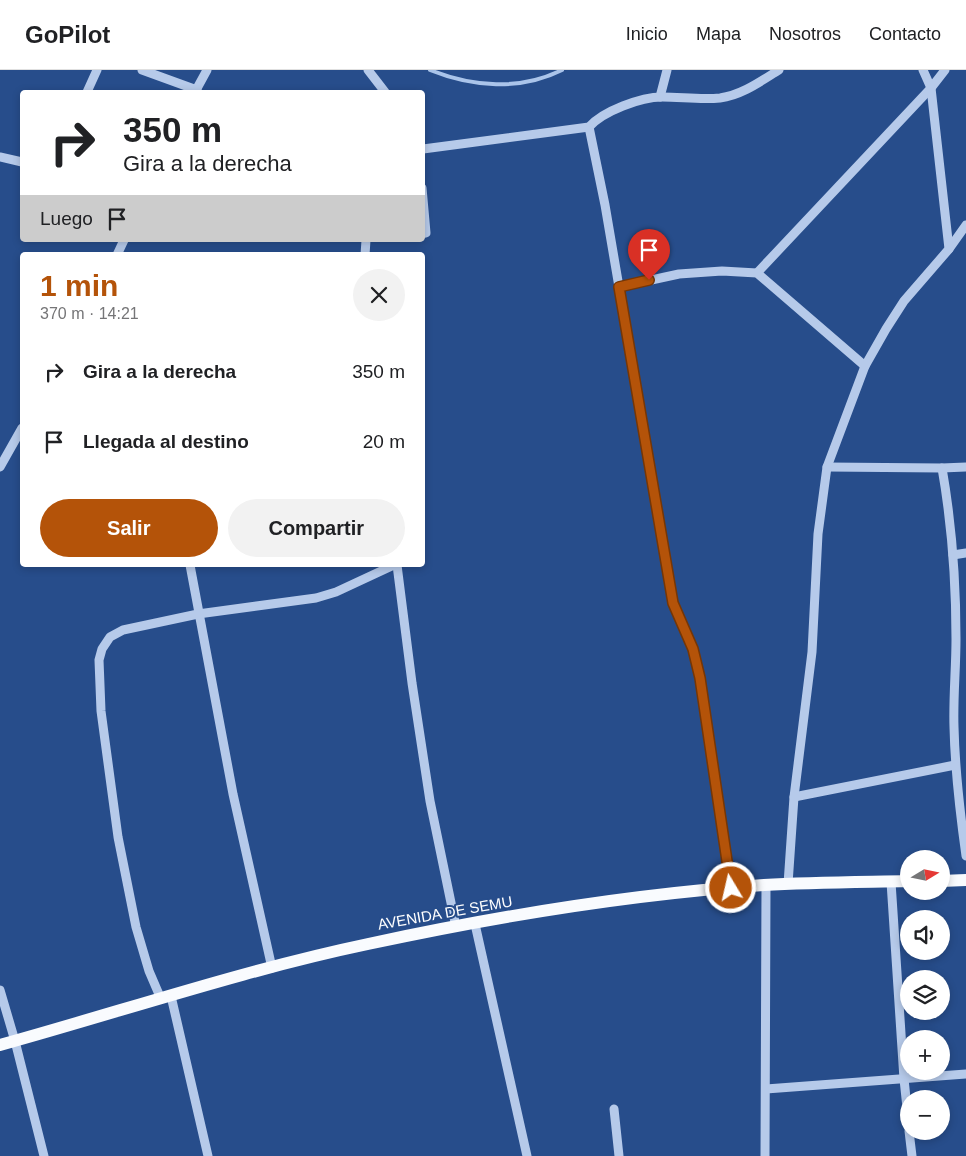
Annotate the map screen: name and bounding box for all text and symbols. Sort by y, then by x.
text: GoPilot [25,21,110,48]
text: Inicio [626,24,668,44]
text: Mapa [696,24,741,44]
text: Nosotros [769,24,841,44]
text: Contacto [869,24,941,44]
icon: right [40,110,105,175]
text: 350 m [123,110,222,149]
text: Gira a la derecha [123,151,292,176]
icon: arrive [103,205,131,233]
text: Luego [40,208,93,229]
pin [628,229,670,280]
icon: arrive [635,236,663,264]
text: 1 min [40,269,118,302]
button: close [353,269,405,321]
text: 370 m · 14:21 [40,305,139,322]
icon: right [40,358,68,386]
text: Gira a la derecha [83,361,236,382]
text: 350 m [352,361,405,382]
icon: arrive [40,428,68,456]
text: Llegada al destino [83,431,249,452]
text: 20 m [363,431,405,452]
button: Salir [40,499,218,557]
button: Compartir [228,499,405,557]
north arrow [900,850,950,900]
map controls [900,850,950,1140]
position arrow [704,861,756,913]
street label: AVENIDA DE SEMU [376,892,514,933]
button: sound [900,910,950,960]
button: layers [900,970,950,1020]
button: + [900,1030,950,1080]
button: − [900,1090,950,1140]

